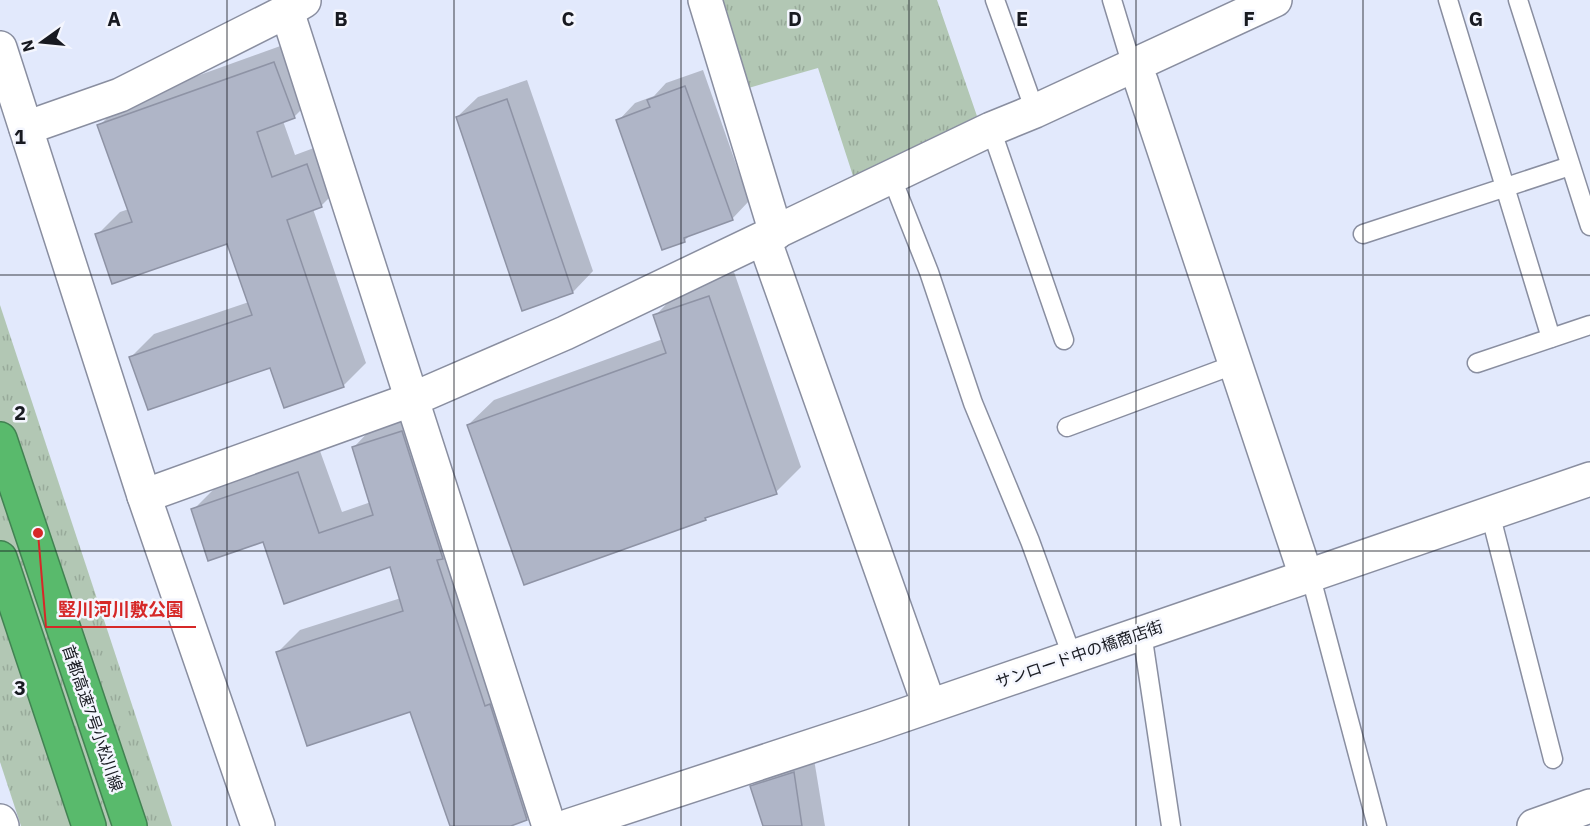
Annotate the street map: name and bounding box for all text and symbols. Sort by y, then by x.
text: A [107,5,121,32]
text: B [334,5,348,32]
text: C [561,5,575,32]
text: D [788,5,802,32]
text: E [1016,5,1028,32]
text: F [1243,5,1255,32]
text: G [1469,5,1483,32]
north arrow [12,12,72,72]
text: N [16,38,39,54]
text: 1 [14,123,26,150]
text: 2 [14,399,26,426]
callout: 竪川河川敷公園 [46,591,196,627]
text: 竪川河川敷公園 [58,598,184,621]
street label: サンロード中の橋商店街 [993,616,1165,692]
street label: 首都高速7号小松川線 [59,642,127,794]
text: 3 [14,674,26,701]

